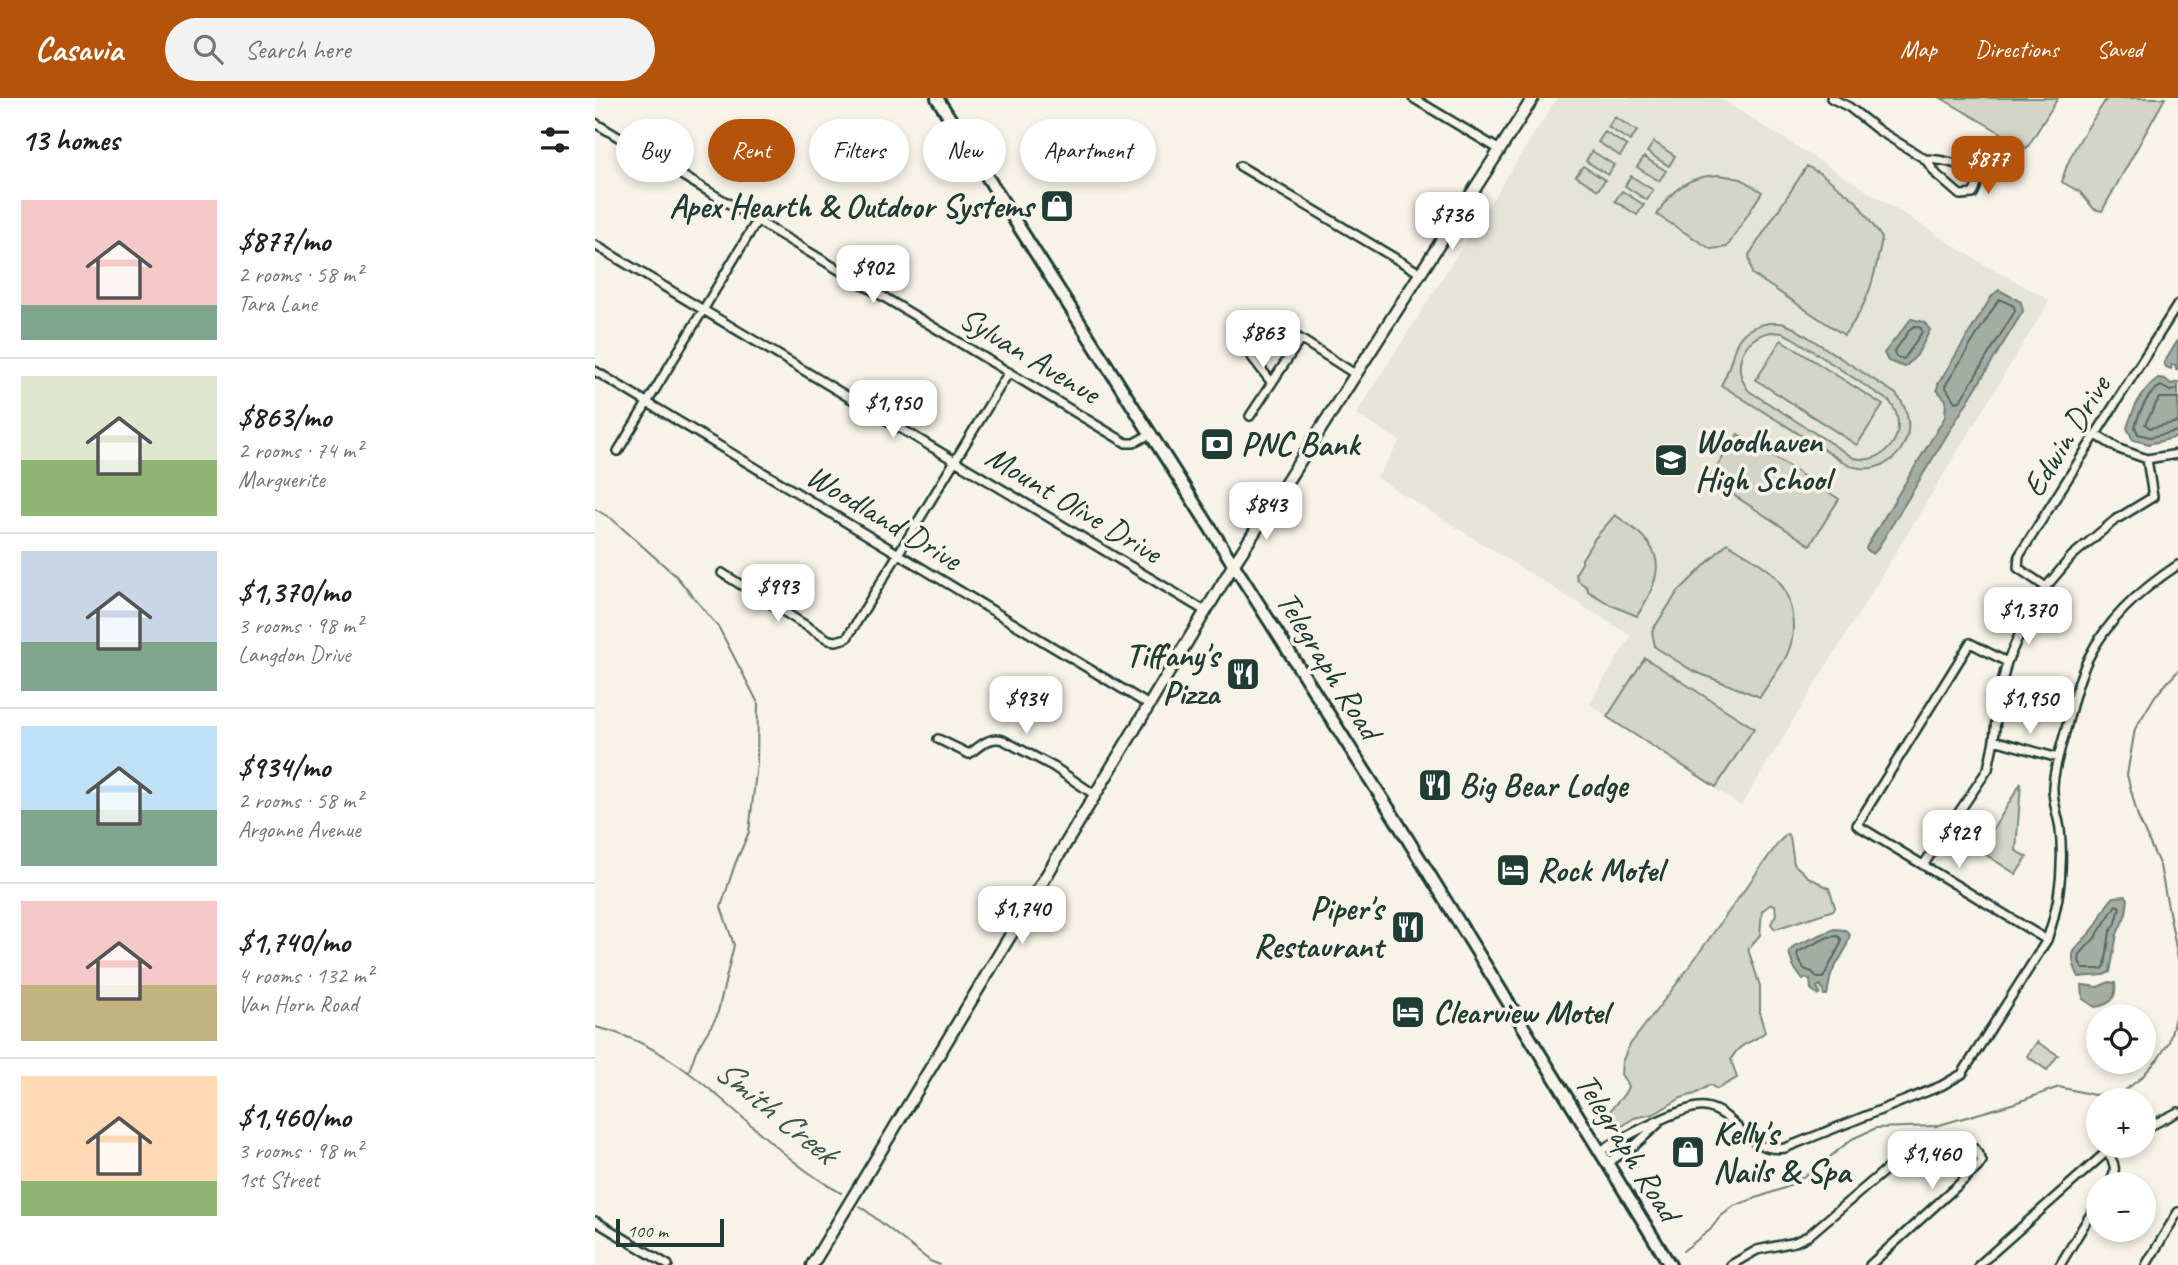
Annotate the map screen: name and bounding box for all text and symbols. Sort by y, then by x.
search box [165,18,655,81]
text: Casavia [35,28,123,70]
icon: search [189,30,227,68]
text: Search here [245,33,351,66]
text: Map [1900,34,1937,64]
text: Directions [1975,34,2058,64]
text: Saved [2096,34,2143,64]
chip: Buy [616,119,694,182]
chip: Rent [708,119,795,182]
chip: Filters [809,119,909,182]
chip: New [923,119,1006,182]
chip: Apartment [1020,119,1156,182]
text: 13 homes [21,121,119,159]
icon: filters [536,121,574,159]
pin: $877 [1947,136,2029,196]
text: $877 [1967,144,2009,173]
place label: Apex Hearth & Outdoor Systems [669,185,1036,227]
shop icon: Apex Hearth & Outdoor Systems [1038,187,1076,225]
pin: $736 [1411,192,1493,252]
text: $736 [1431,200,1473,229]
text: $877/mo [238,222,330,260]
icon: home [77,228,161,312]
pin: $902 [832,246,914,305]
text: $902 [852,253,894,282]
text: 2 rooms · 58 m² [238,260,362,289]
text: Tara Lane [238,289,317,318]
street label: Sylvan Avenue [952,297,1110,414]
pin: $863 [1222,310,1304,370]
text: $863 [1242,318,1284,347]
street label: Edwin Drive [2012,365,2121,505]
pin: $1,950 [836,380,950,440]
text: $1,950 [865,388,921,417]
text: $863/mo [238,398,331,436]
icon: home [77,404,161,488]
place label: Woodhaven High School [1695,420,1836,500]
place label: PNC Bank [1241,423,1362,465]
bank icon: PNC Bank [1198,425,1236,463]
street label: Mount Olive Drive [978,435,1172,574]
text: 2 rooms · 74 m² [238,436,362,465]
school or university icon: Woodhaven High School [1652,441,1690,479]
street label: Woodland Drive [799,454,971,581]
text: Marguerite [238,465,325,494]
pin: $843 [1225,482,1307,542]
text: $843 [1245,490,1287,519]
pin: $993 [737,564,819,624]
text: $993 [758,572,798,601]
text: $1,370/mo [238,573,350,611]
icon: home [77,579,161,663]
street label: Telegraph Road [1267,583,1394,751]
pin: $1,370 [1971,588,2085,647]
text: $1,370 [2000,595,2056,624]
text: 3 rooms · 98 m² [238,611,362,640]
place label: Tiffany's Pizza [1126,634,1222,714]
text: Langdon Drive [238,640,350,669]
restaurant icon: Tiffany's Pizza [1224,655,1262,693]
pin: $934 [985,676,1067,736]
pin: $1,950 [1973,676,2087,736]
text: $934 [1005,684,1047,713]
text: $1,950 [2002,684,2058,713]
text: $934/mo [238,748,330,786]
icon: home [77,754,161,838]
place label: Big Bear Lodge [1459,764,1630,806]
restaurant icon: Big Bear Lodge [1416,766,1454,804]
text: 2 rooms · 58 m² [238,786,362,815]
pin: $929 [1918,810,2000,870]
text: Argonne Avenue [238,815,361,844]
text: $929 [1939,818,1979,847]
place label: Rock Motel [1537,849,1669,891]
hotel icon: Rock Motel [1494,851,1532,889]
pin: $1,740 [965,886,1079,946]
place label: Piper's Restaurant [1253,887,1387,967]
text: $1,740 [994,894,1050,923]
restaurant icon: Piper's Restaurant [1389,908,1427,946]
text: $1,740/mo [238,923,350,961]
icon: home [77,929,161,1013]
text: 4 rooms · 132 m² [238,961,373,990]
text: Van Horn Road [238,990,358,1019]
place label: Clearview Motel [1433,991,1615,1033]
hotel icon: Clearview Motel [1389,993,1427,1031]
map controls [2086,1004,2156,1242]
button: locate [2086,1004,2156,1074]
water label: Smith Creek [706,1048,850,1177]
street label: Telegraph Road [1566,1065,1693,1233]
button: + [2086,1088,2156,1158]
text: $1,460/mo [238,1098,351,1136]
icon: home [77,1104,161,1188]
place label: Kelly's Nails & Spa [1713,1112,1852,1192]
pin: $1,460 [1875,1132,1989,1191]
shop icon: Kelly's Nails & Spa [1669,1133,1707,1171]
text: 3 rooms · 98 m² [238,1136,362,1165]
text: $1,460 [1904,1139,1960,1168]
text: 1st Street [238,1165,319,1194]
button: − [2086,1172,2156,1242]
scale bar [616,1216,725,1248]
text: 100 m [627,1219,668,1243]

